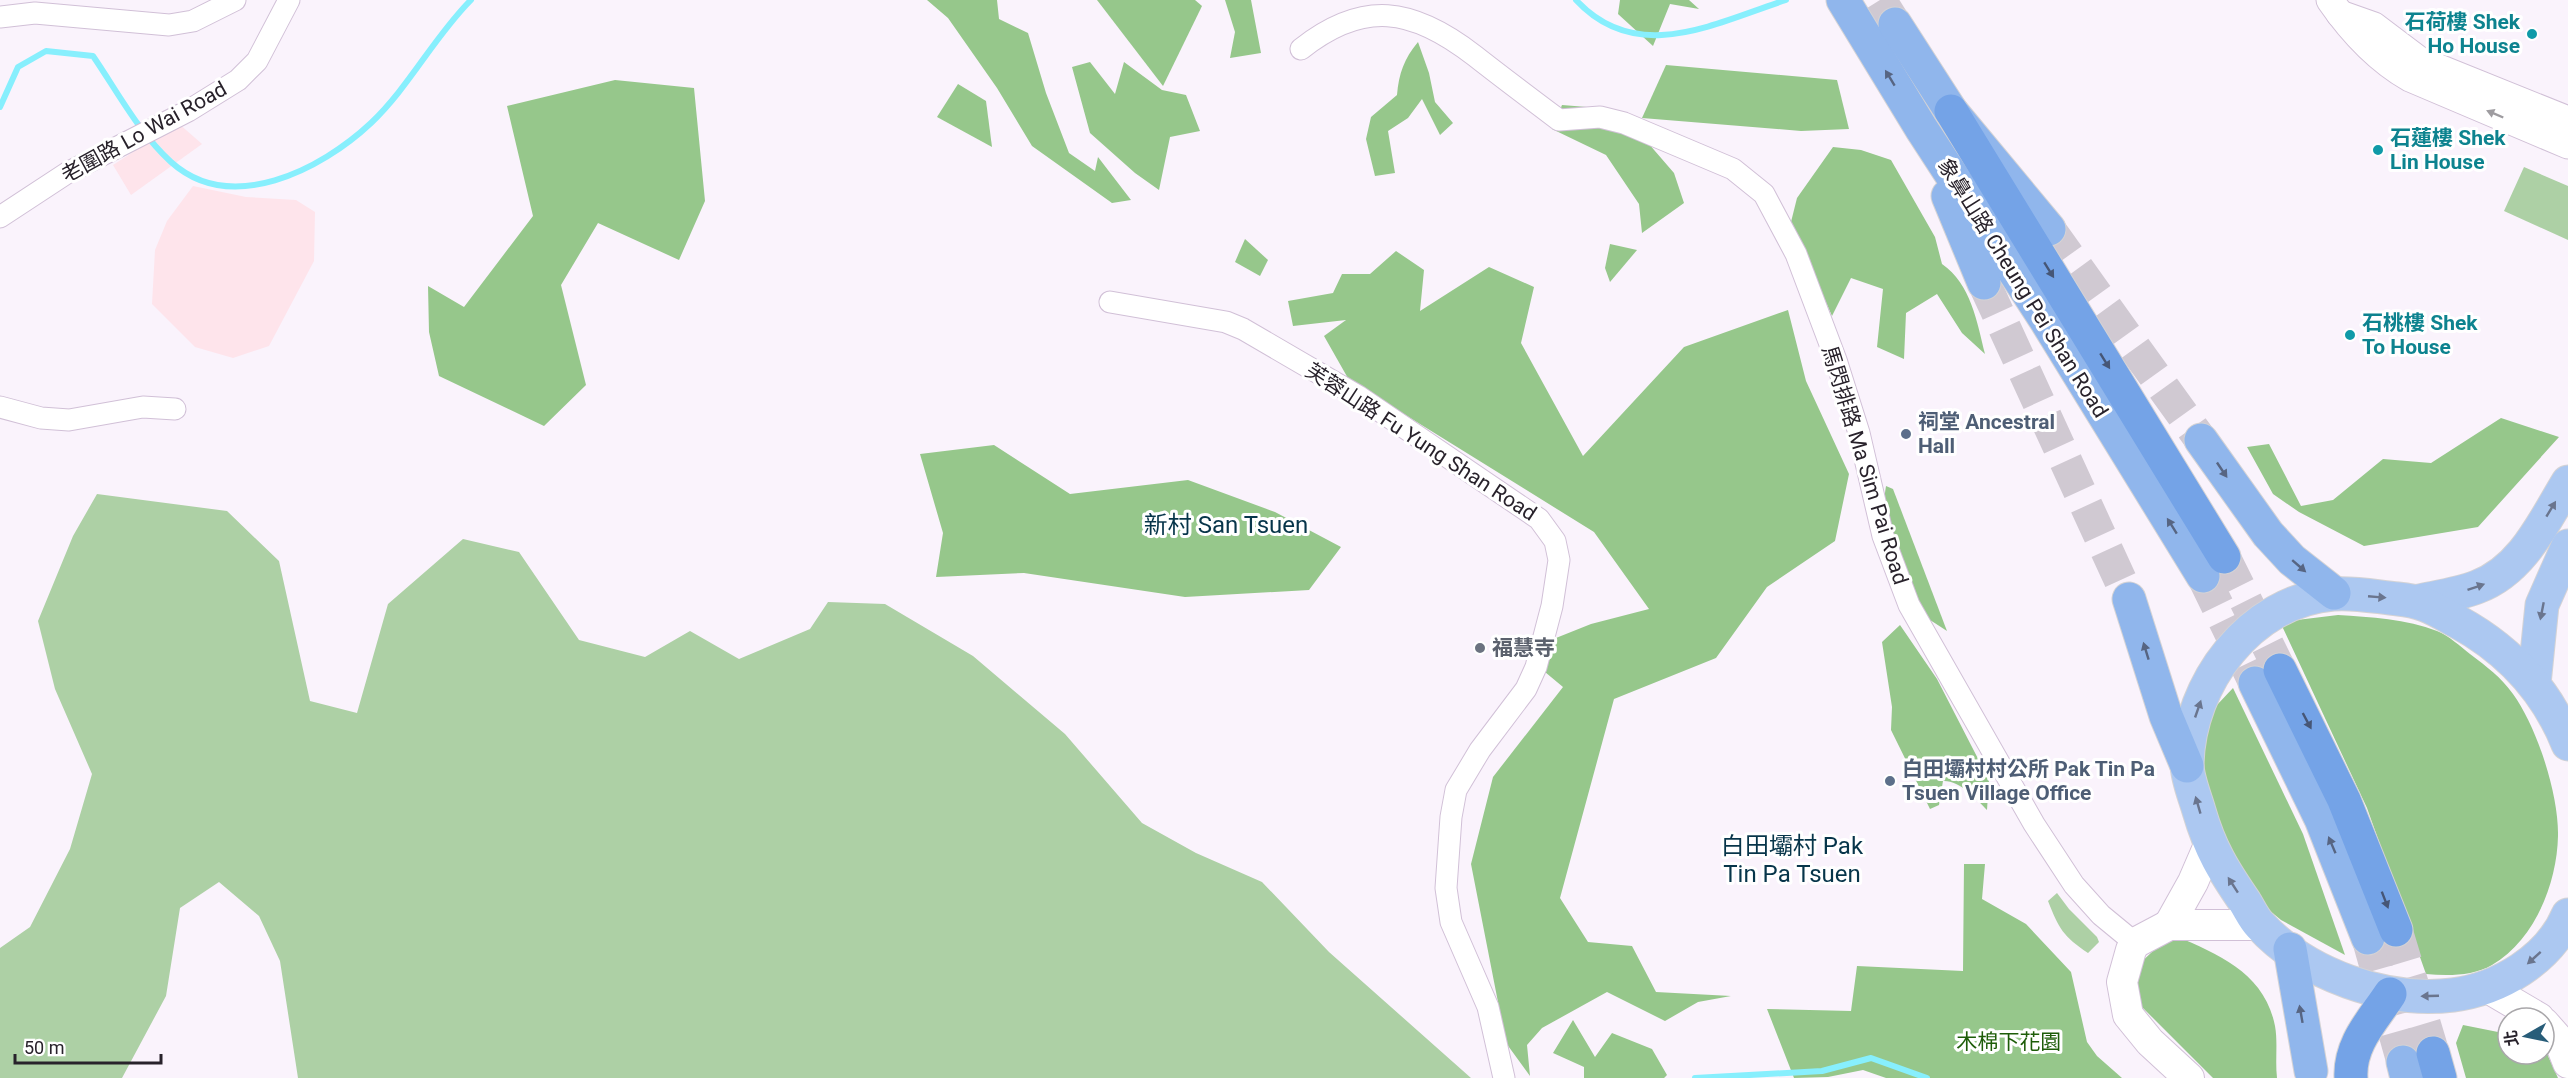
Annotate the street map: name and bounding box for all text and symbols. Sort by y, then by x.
place label: 石荷樓 Shek Ho House [2405,10,2521,58]
marker: 石荷樓 Shek Ho House [2525,27,2539,41]
one-way arrow [1885,70,1896,86]
street label: 老圍路 Lo Wai Road [57,77,231,187]
one-way arrow [2485,109,2503,119]
place label: 石蓮樓 Shek Lin House [2390,126,2506,174]
marker: 石蓮樓 Shek Lin House [2371,143,2385,157]
street label: 象鼻山路 Cheung Pei Shan Road [1933,154,2113,422]
one-way arrow [2043,262,2054,278]
place label: 石桃樓 Shek To House [2362,311,2478,359]
marker: 石桃樓 Shek To House [2343,328,2357,342]
street label: 馬閃排路 Ma Sim Pai Road [1817,343,1913,587]
one-way arrow [2100,353,2111,369]
street label: 芙蓉山路 Fu Yung Shan Road [1301,358,1541,526]
place label: 祠堂 Ancestral Hall [1918,410,2055,458]
marker: 祠堂 Ancestral Hall [1899,427,1913,441]
one-way arrow [2216,461,2227,478]
one-way arrow [2546,501,2557,517]
district label: 新村 San Tsuen [1144,511,1308,539]
one-way arrow [2167,518,2178,534]
one-way arrow [2291,559,2306,572]
one-way arrow [2467,582,2485,592]
one-way arrow [2367,592,2386,602]
one-way arrow [2537,601,2546,620]
place label: 福慧寺 [1492,636,1555,660]
marker: 福慧寺 [1473,641,1487,655]
one-way arrow [2141,642,2151,660]
one-way arrow [2194,700,2204,718]
one-way arrow [2302,713,2312,730]
place label: 白田壩村村公所 Pak Tin Pa Tsuen Village Office [1902,757,2155,805]
marker: 白田壩村村公所 Pak Tin Pa Tsuen Village Office [1883,774,1897,788]
one-way arrow [2192,796,2202,815]
district label: 白田壩村 Pak Tin Pa Tsuen [1721,832,1864,888]
one-way arrow [2327,835,2337,853]
one-way arrow [2228,877,2239,893]
one-way arrow [2381,891,2391,909]
one-way arrow [2527,951,2542,965]
one-way arrow [2420,991,2439,1001]
one-way arrow [2297,1004,2306,1023]
north arrow [2496,1006,2556,1066]
scale bar [15,1027,160,1065]
text: 北 [2501,1029,2522,1048]
park label: 木棉下花園 [1957,1030,2062,1054]
text: 50 m [24,1037,64,1058]

